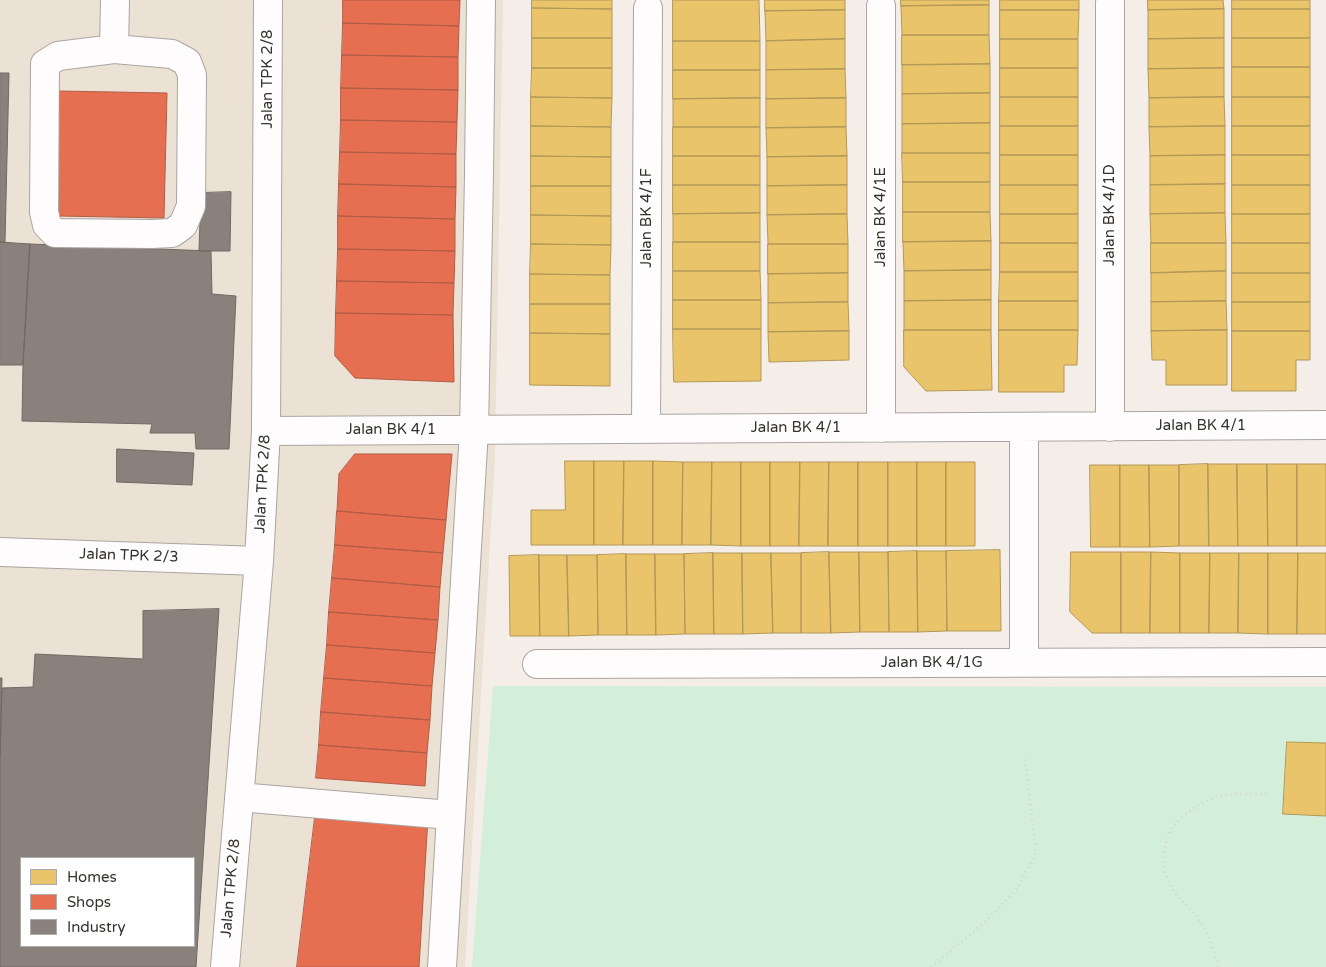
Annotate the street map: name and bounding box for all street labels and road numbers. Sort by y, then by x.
street label: Jalan TPK 2/8 [259,30,277,128]
street label: Jalan BK 4/1D [1101,164,1119,266]
street label: Jalan BK 4/1E [872,167,890,267]
street label: Jalan BK 4/1F [638,168,656,268]
street label: Jalan BK 4/1 [1156,417,1246,435]
street label: Jalan BK 4/1 [751,419,841,437]
street label: Jalan BK 4/1 [346,421,436,439]
street label: Jalan TPK 2/8 [251,434,275,534]
street label: Jalan TPK 2/3 [79,545,179,567]
street label: Jalan BK 4/1G [881,654,983,672]
street label: Jalan TPK 2/8 [218,838,244,938]

